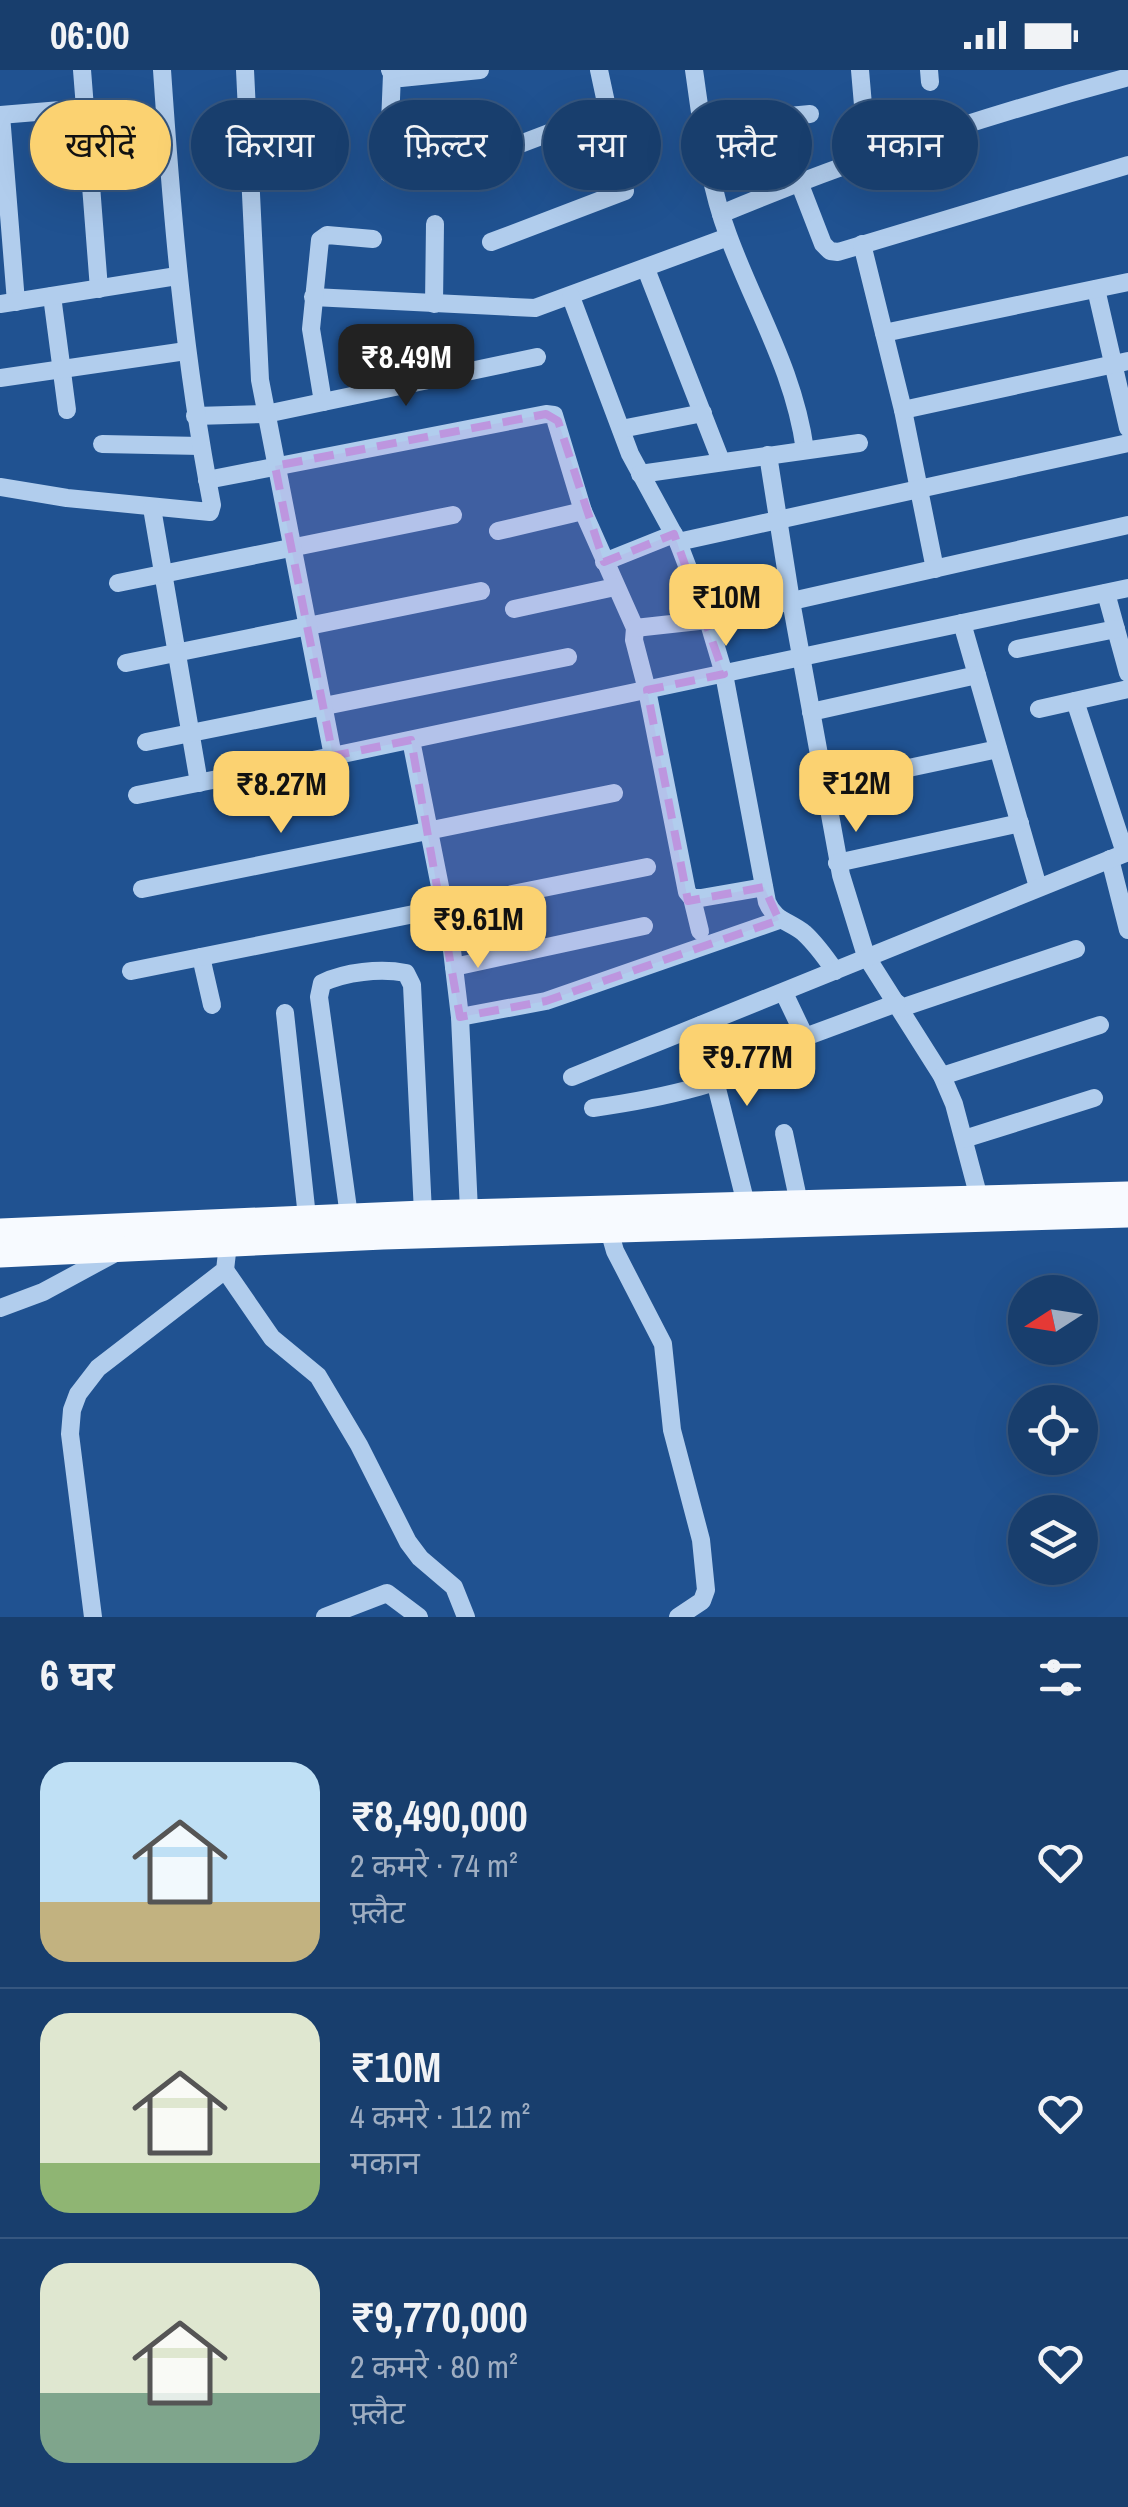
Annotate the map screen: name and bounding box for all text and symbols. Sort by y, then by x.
text: 06:00 [50,10,130,61]
chip: खरीदें [30,100,171,190]
chip: किराया [191,100,349,190]
chip: फ़िल्टर [369,100,523,190]
chip: नया [543,100,661,190]
chip: फ़्लैट [681,100,812,190]
chip: मकान [832,100,978,190]
pin: ₹8.49M [325,324,487,409]
text: ₹8.49M [360,335,452,378]
pin: ₹10M [667,564,785,649]
text: ₹10M [691,575,761,618]
pin: ₹12M [797,750,915,835]
pin: ₹8.27M [200,751,362,836]
text: ₹12M [821,761,891,804]
text: ₹8.27M [235,762,327,805]
pin: ₹9.61M [397,886,559,971]
text: ₹9.61M [432,897,524,940]
pin: ₹9.77M [666,1024,828,1109]
text: ₹9.77M [701,1035,793,1078]
north arrow [1008,1275,1098,1365]
map controls [1008,1275,1098,1585]
button: locate [1008,1385,1098,1475]
button: layers [1008,1495,1098,1585]
text: 6 घर [40,1647,114,1703]
icon: filters [1033,1650,1088,1705]
text: ₹8,490,000 [350,1788,528,1844]
icon: home [120,1802,240,1922]
icon: heart [1033,1835,1088,1890]
text: 2 कमरे · 74 m² [350,1844,518,1887]
text: फ़्लैट [350,1890,405,1933]
text: ₹10M [350,2039,441,2095]
icon: home [120,2053,240,2173]
icon: heart [1033,2086,1088,2141]
text: 4 कमरे · 112 m² [350,2095,530,2138]
text: मकान [350,2141,420,2184]
text: ₹9,770,000 [350,2289,528,2345]
icon: home [120,2303,240,2423]
icon: heart [1033,2336,1088,2391]
text: 2 कमरे · 80 m² [350,2345,518,2388]
text: फ़्लैट [350,2391,405,2434]

